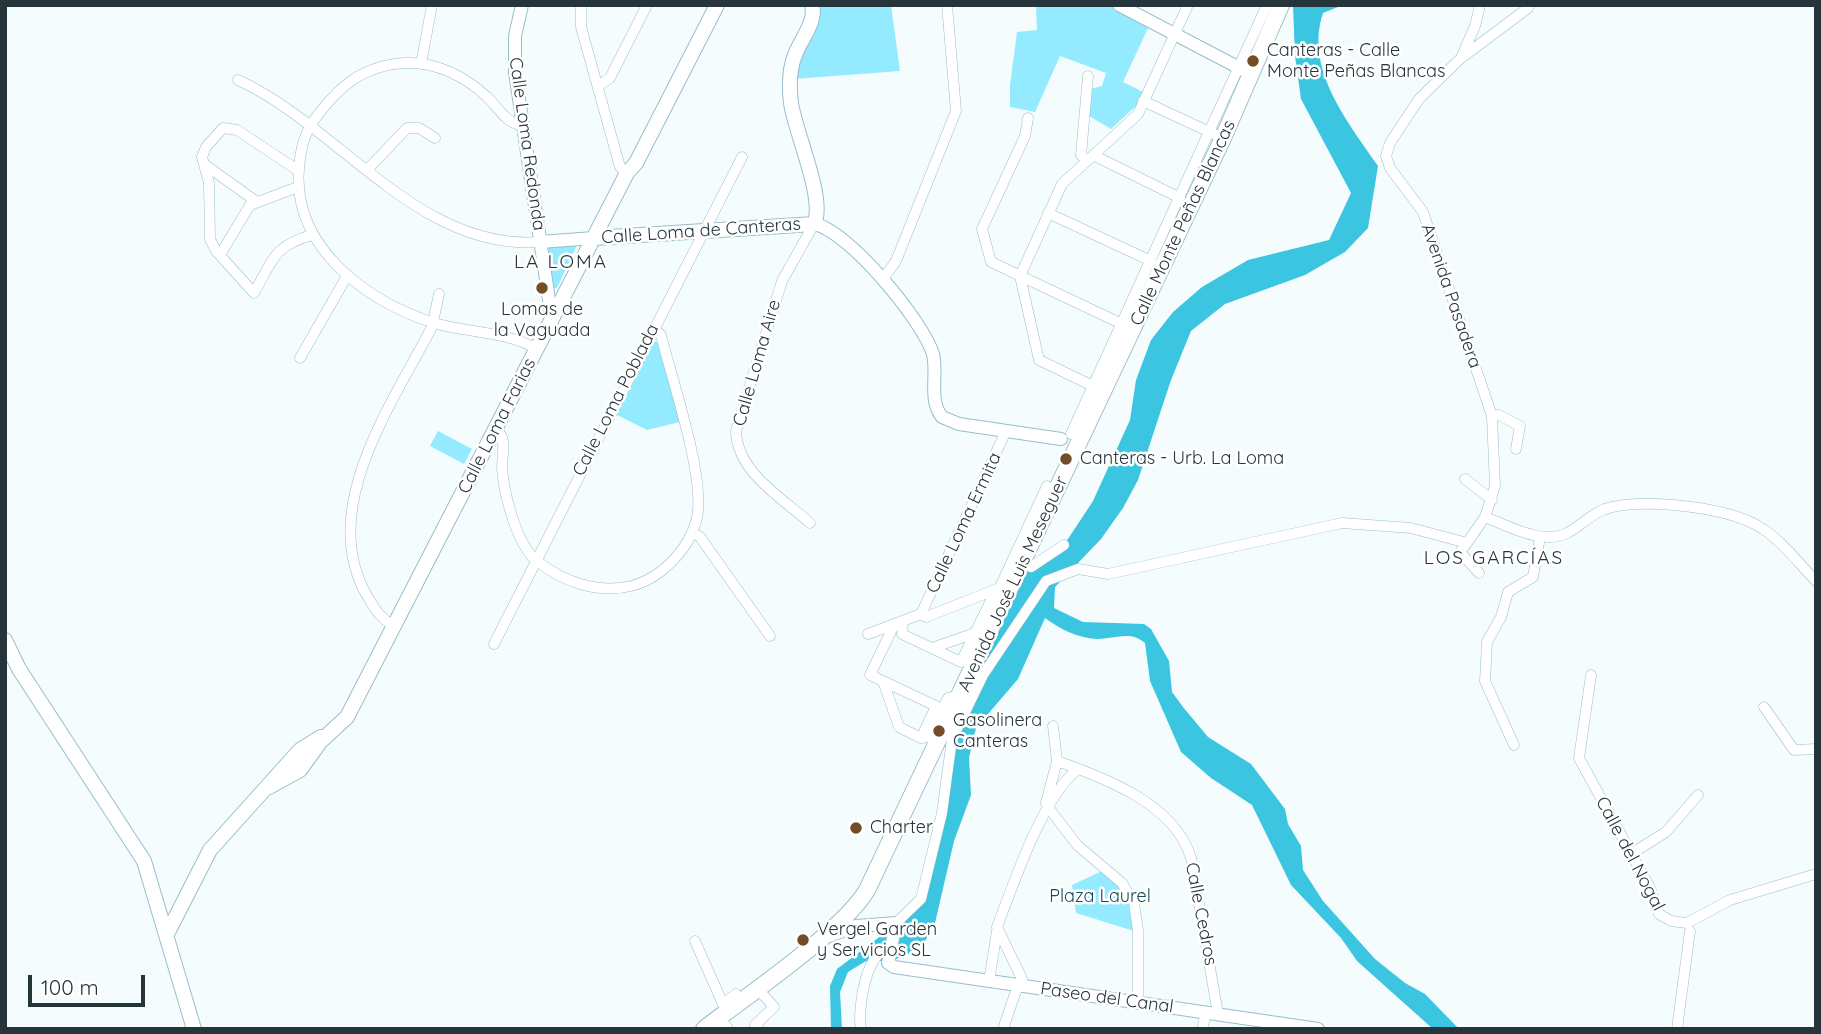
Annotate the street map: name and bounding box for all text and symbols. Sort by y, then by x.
place label: Canteras - Calle Monte Peñas Blancas [1267,40,1445,82]
marker: Canteras - Calle Monte Peñas Blancas [1245,53,1261,69]
street label: Calle Loma Redonda [504,56,550,232]
street label: Calle Monte Peñas Blancas [1126,117,1240,329]
street label: Calle Loma de Canteras [601,213,801,249]
street label: Avenida Pasadera [1416,221,1486,371]
district label: LA LOMA [515,251,607,273]
marker: Lomas de la Vaguada [534,280,550,296]
street label: Calle Loma Aire [729,297,785,429]
place label: Lomas de la Vaguada [494,299,590,342]
street label: Calle Loma Poblada [568,320,664,480]
street label: Calle Loma Farias [453,355,541,497]
place label: Canteras - Urb. La Loma [1080,448,1284,470]
street label: Calle Loma Ermita [922,449,1006,597]
marker: Canteras - Urb. La Loma [1058,451,1074,467]
street label: Avenida José Luis Meseguer [953,473,1073,695]
district label: LOS GARCÍAS [1425,547,1563,569]
place label: Gasolinera Canteras [953,710,1042,752]
marker: Gasolinera Canteras [931,723,947,739]
street label: Calle del Nogal [1591,793,1669,915]
place label: Charter [870,817,933,839]
marker: Charter [848,820,864,836]
street label: Calle Cedros [1180,861,1222,967]
park label: Plaza Laurel [1049,886,1151,908]
place label: Vergel Garden y Servicios SL [817,919,937,962]
marker: Vergel Garden y Servicios SL [795,932,811,948]
scale bar [32,960,149,1004]
text: 100 m [41,974,99,1000]
street label: Paseo del Canal [1039,978,1175,1018]

